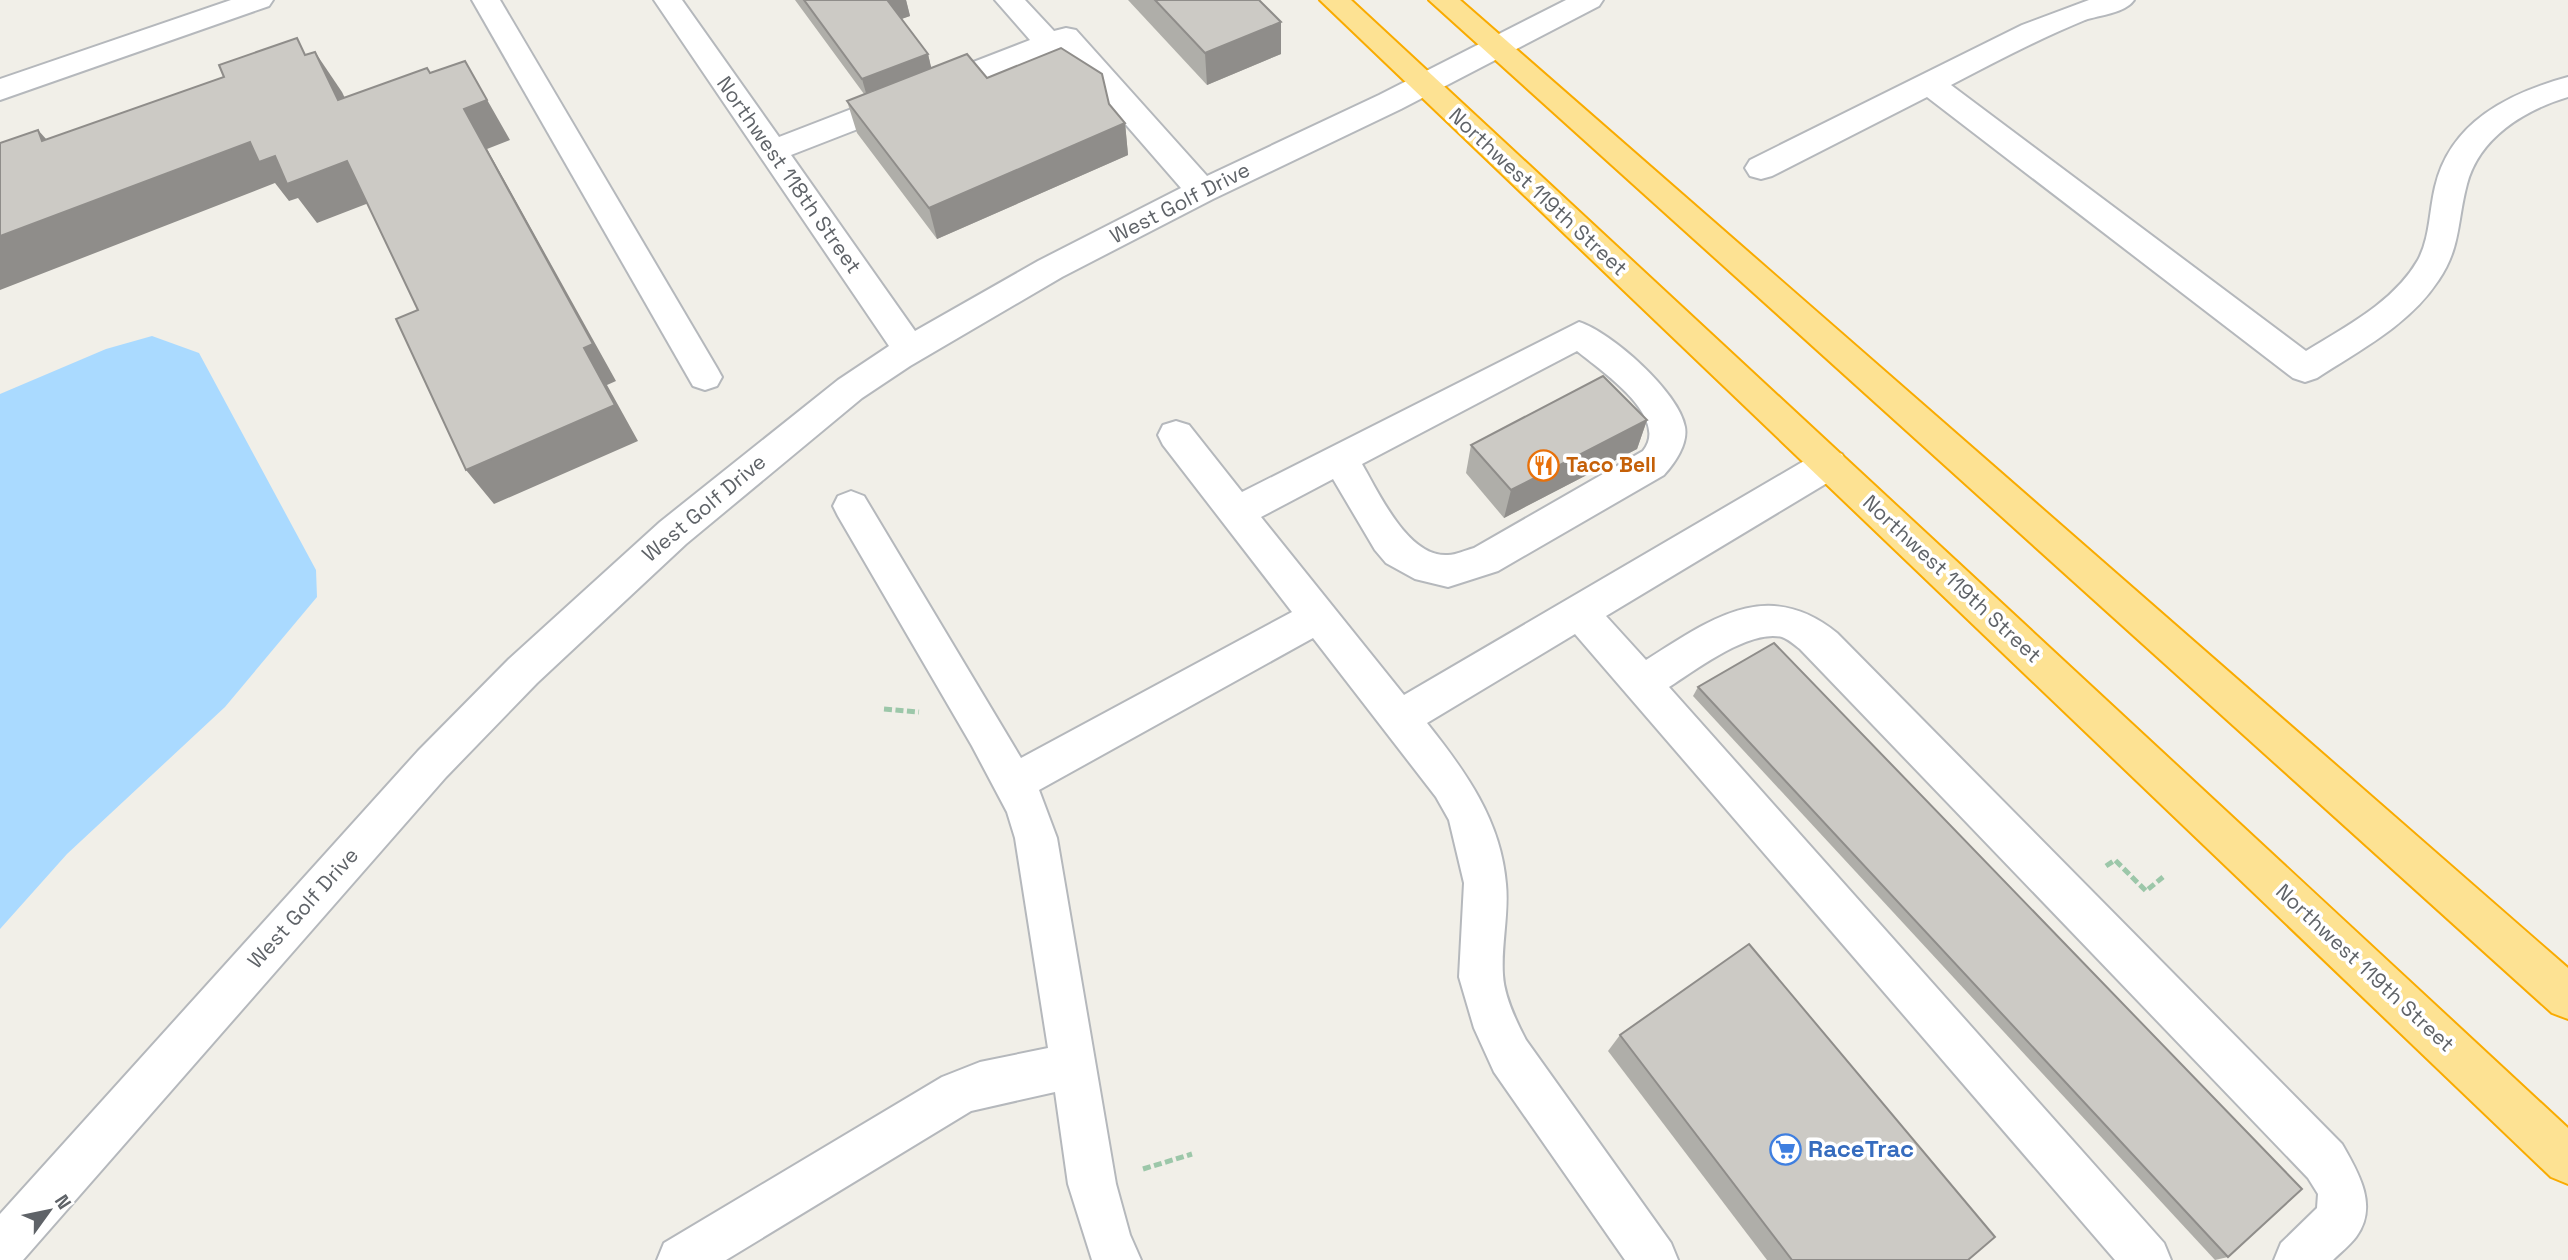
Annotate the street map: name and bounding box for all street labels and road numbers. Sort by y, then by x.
street label: Northwest 118th Street [711,71,868,279]
street label: Northwest 119th Street [1443,102,1633,282]
street label: West Golf Drive [1105,156,1254,249]
street label: West Golf Drive [636,448,771,567]
street label: Northwest 119th Street [1857,489,2047,669]
street label: West Golf Drive [241,842,364,974]
street label: Northwest 119th Street [2270,878,2460,1058]

